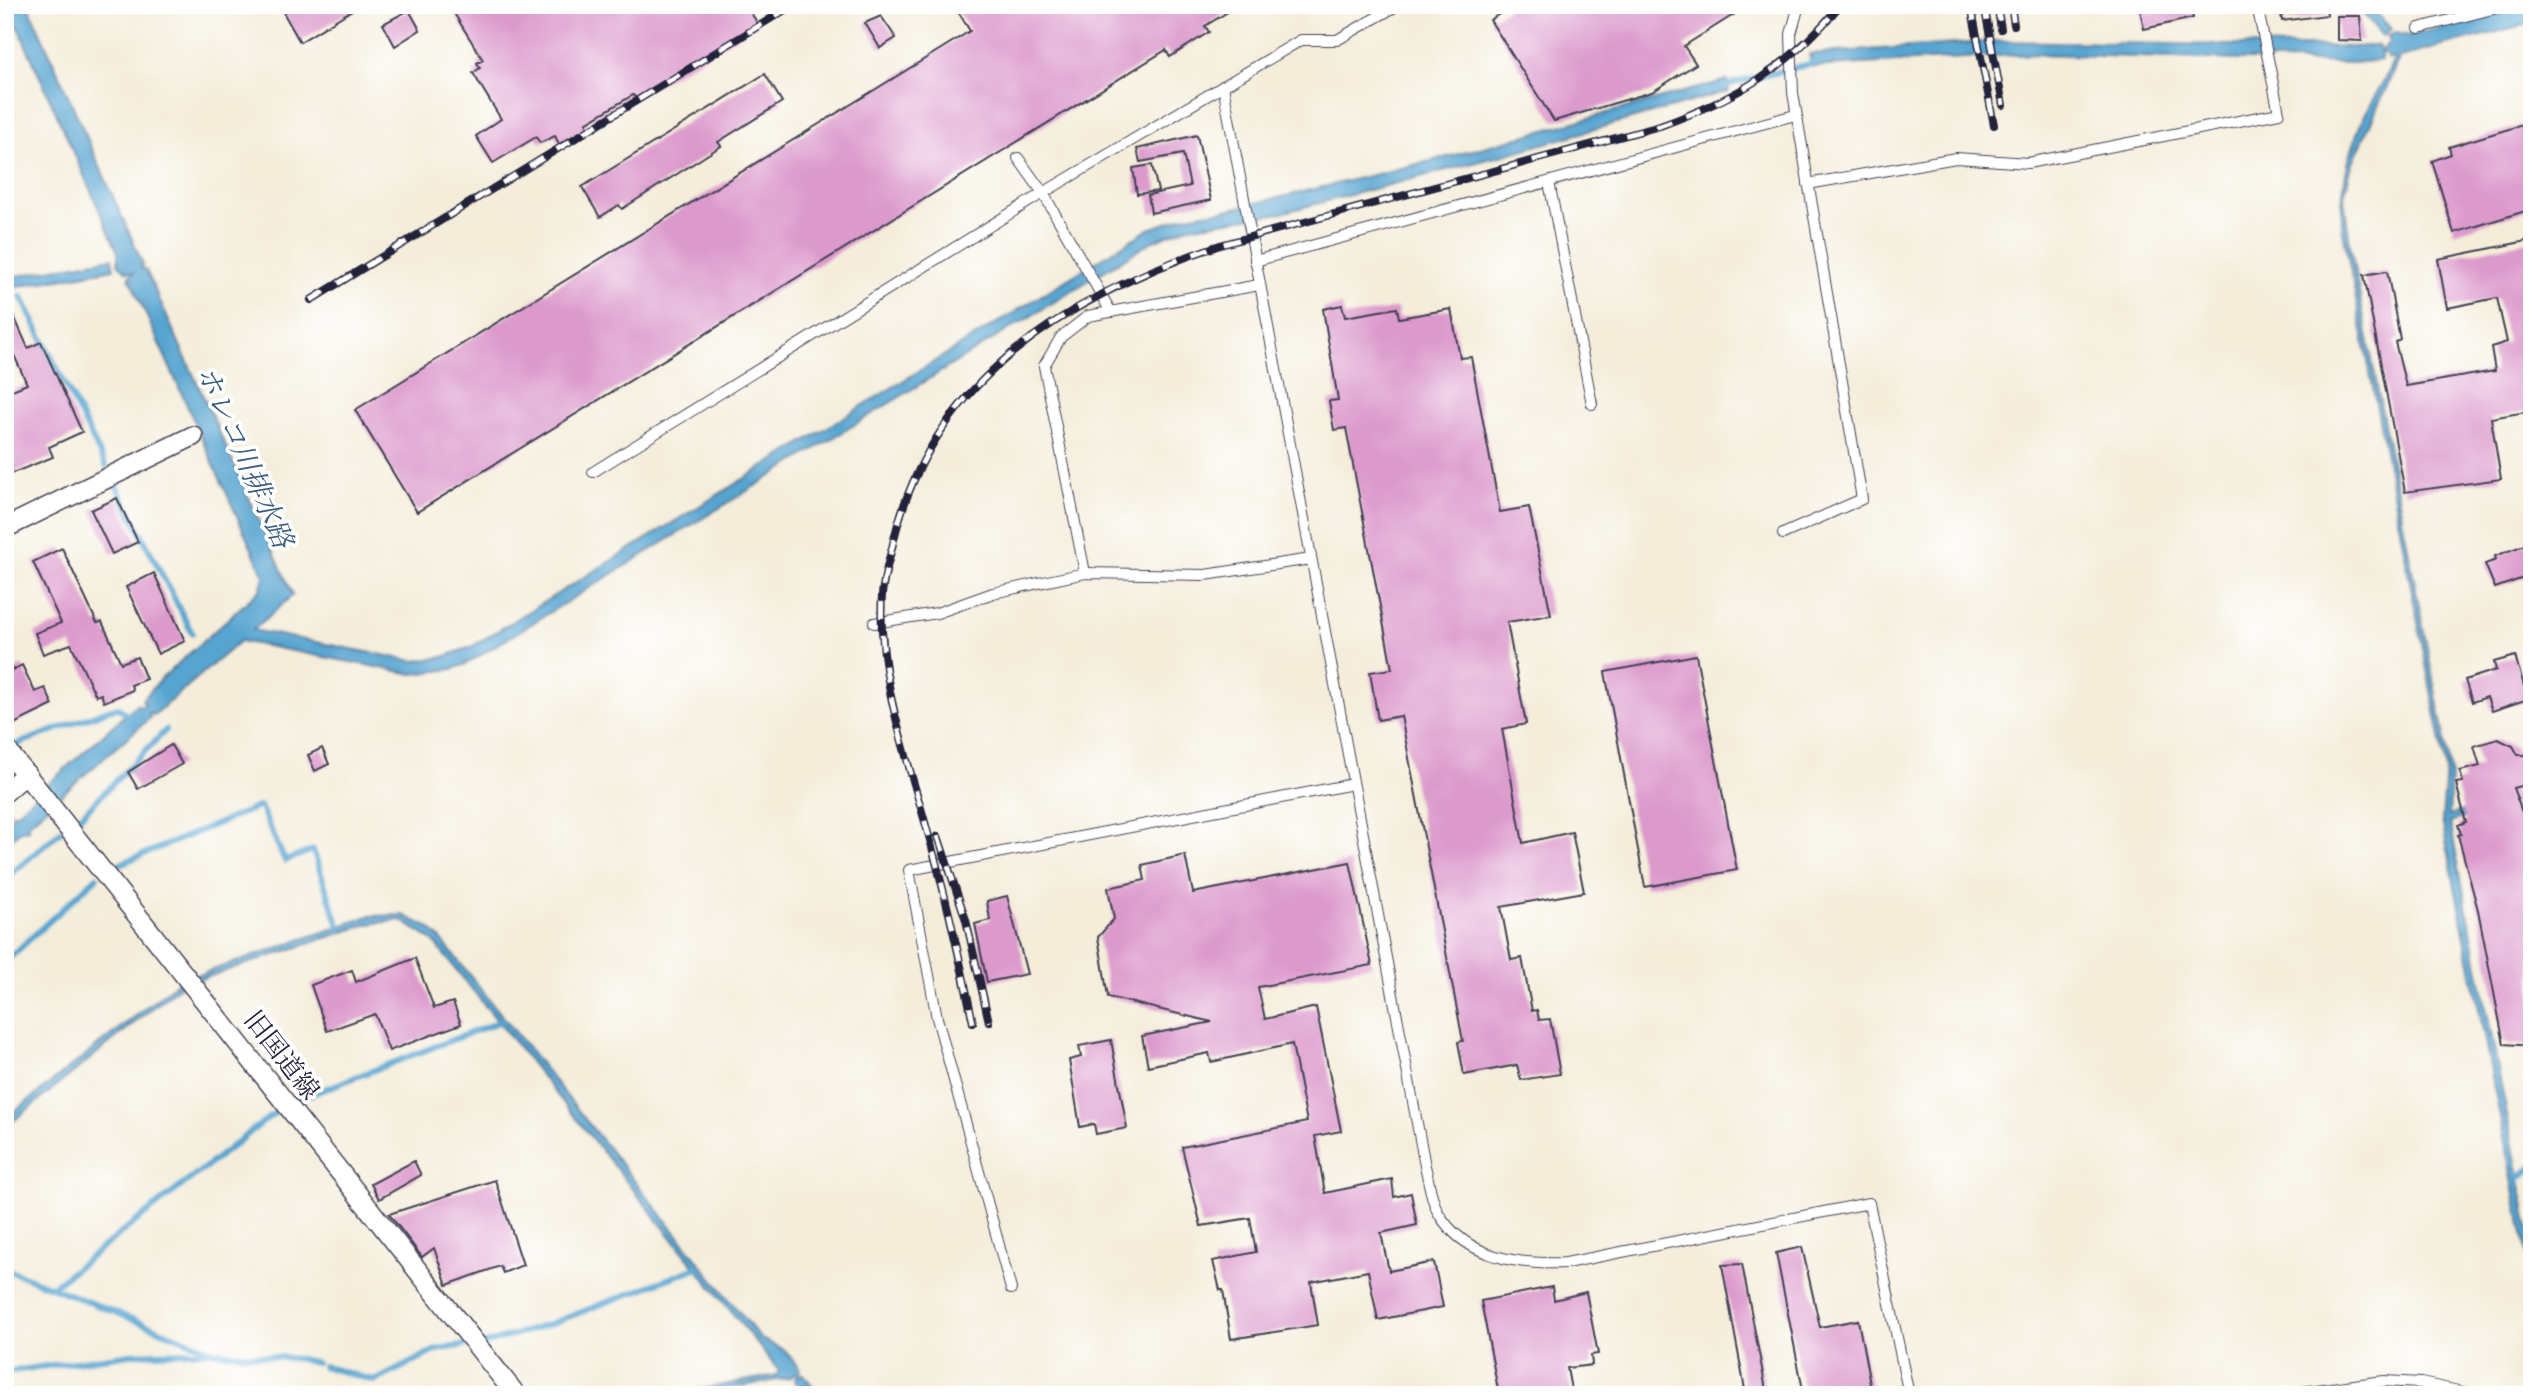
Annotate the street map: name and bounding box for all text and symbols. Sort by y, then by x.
water label: ホレコ川排水路 [189,360,302,555]
street label: 旧国道線 [237,1004,327,1106]

